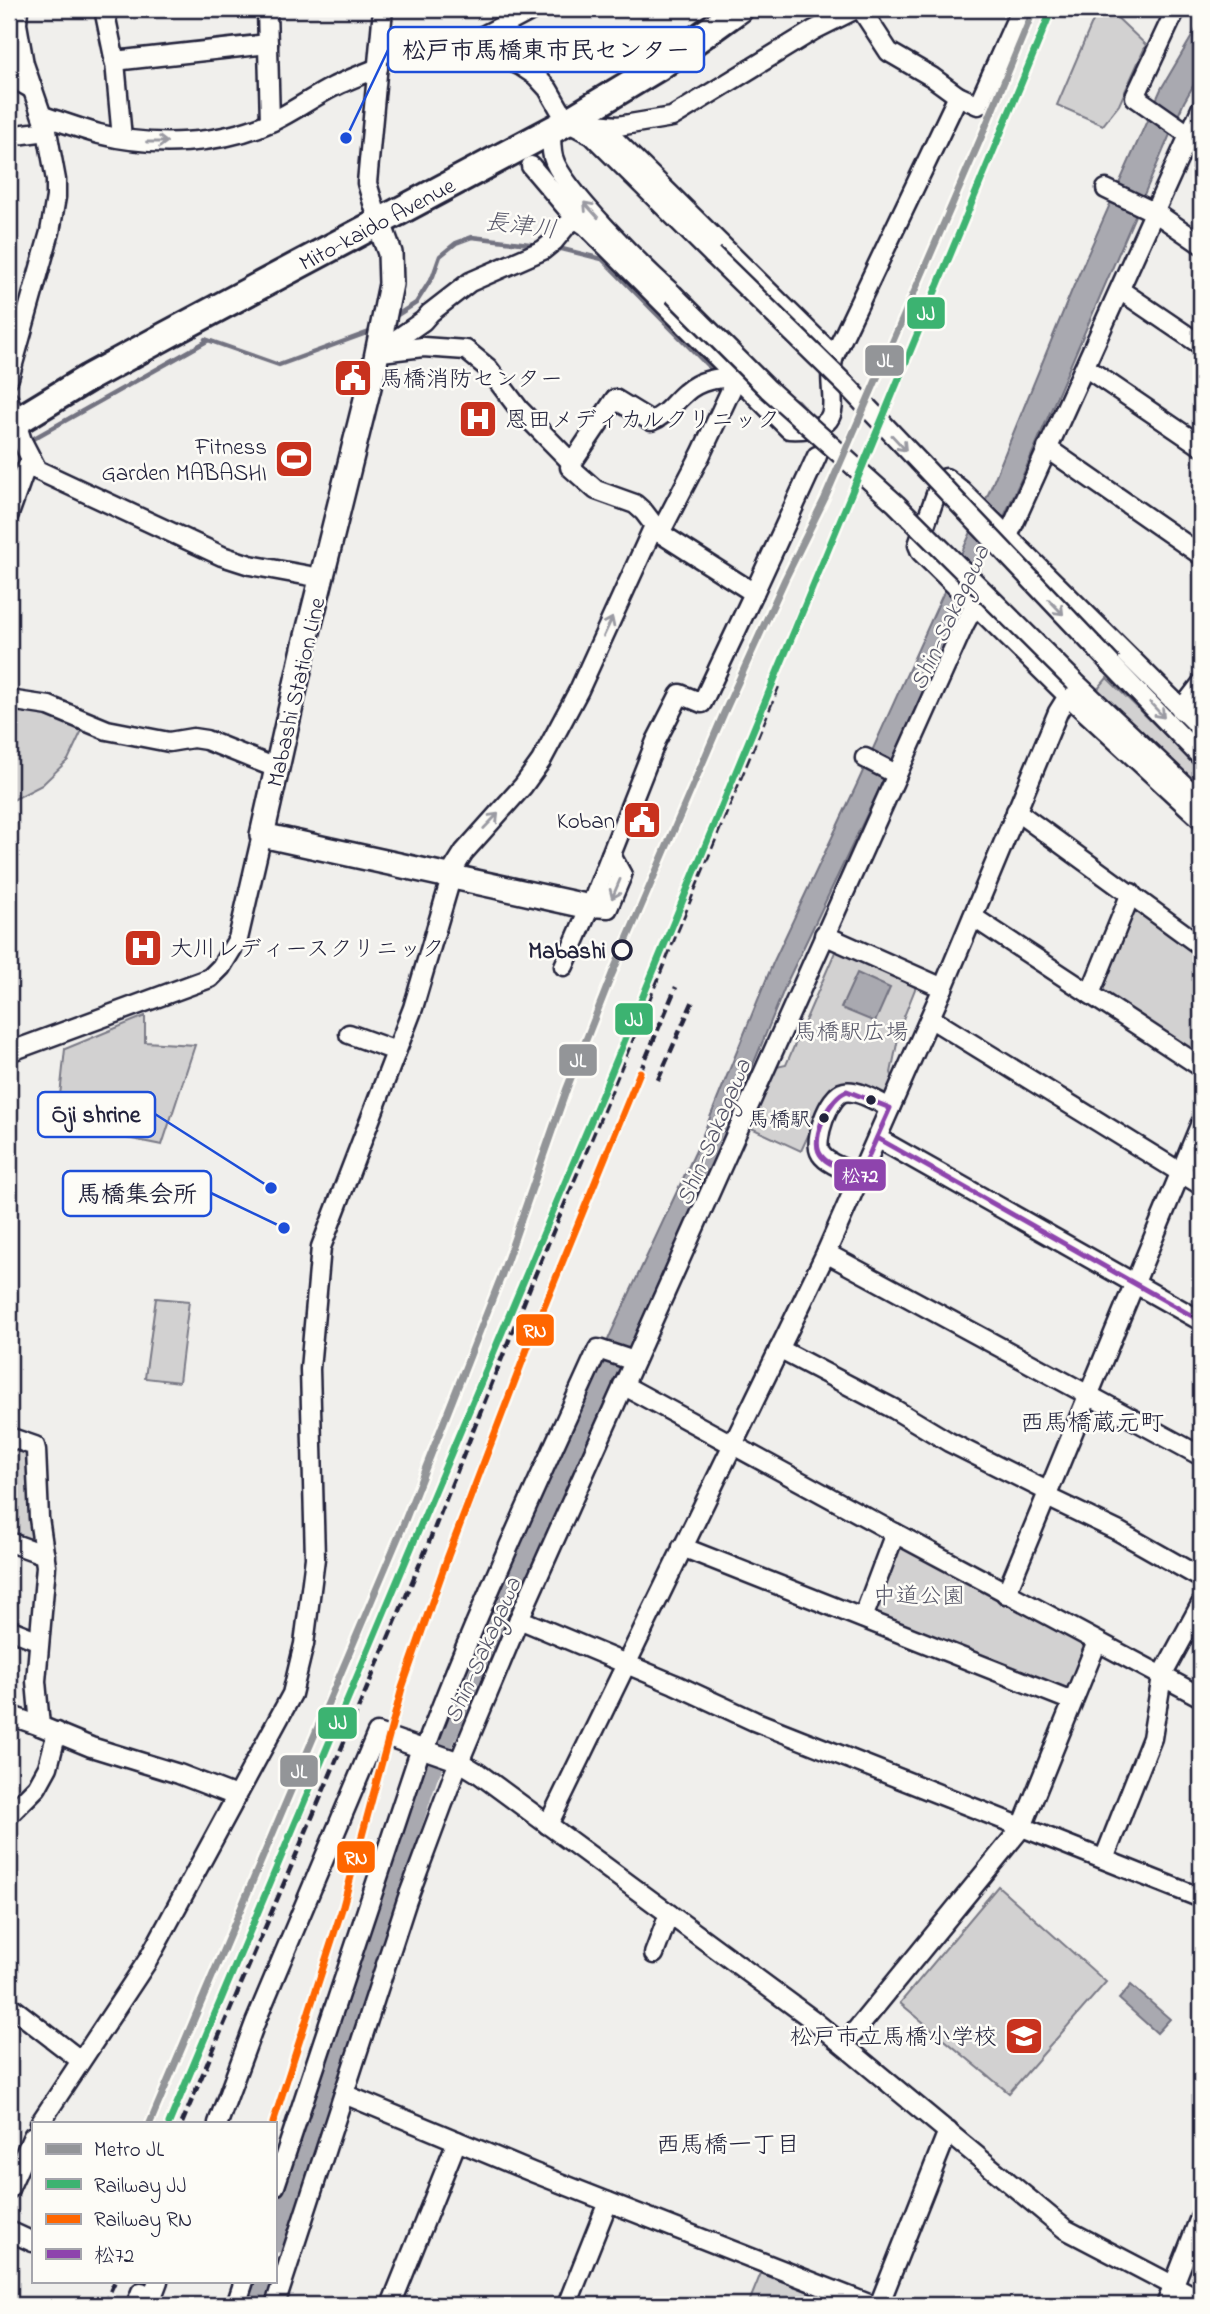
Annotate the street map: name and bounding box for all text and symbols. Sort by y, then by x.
callout: 松戸市馬橋東市民センター [388,27,704,72]
text: 松戸市馬橋東市民センター [402,35,690,70]
one-way arrow [145,135,168,149]
street label: Mito-kaido Avenue [294,170,462,281]
one-way arrow [583,202,600,219]
water label: 長津川 [483,206,559,249]
line badge: JJ [906,296,946,330]
text: JJ [917,302,935,329]
line badge: JL [864,344,905,377]
text: JL [877,349,894,376]
public building icon: 馬橋消防センター [332,357,374,399]
place label: 馬橋消防センター [380,364,563,397]
hospital icon: 恩田メディカルクリニック [457,398,499,440]
place label: 恩田メディカルクリニック [505,405,780,438]
place label: Fitness Garden MABASHI [101,432,267,491]
one-way arrow [891,434,908,451]
sports icon: Fitness Garden MABASHI [273,438,315,480]
water label: Shin-Sakagawa [902,539,1001,696]
street label: Mabashi Station Line [260,594,335,791]
one-way arrow [1048,599,1065,616]
one-way arrow [601,617,615,638]
one-way arrow [1149,701,1166,718]
public building icon: Koban [621,799,663,841]
place label: Koban [557,806,615,839]
one-way arrow [483,813,500,830]
one-way arrow [609,878,622,899]
hospital icon: 大川レディースクリニック [122,927,164,969]
place label: 大川レディースクリニック [170,934,445,967]
place label: Mabashi [528,936,606,969]
marker: Mabashi [612,940,632,960]
line badge: JJ [614,1002,654,1036]
text: JJ [625,1008,643,1035]
park label: 馬橋駅広場 [794,1017,909,1050]
line badge: JL [558,1043,598,1077]
text: JL [570,1049,587,1076]
water label: Shin-Sakagawa [669,1053,762,1212]
callout: Ōji shrine [38,1092,155,1137]
unlabelled marker [864,1093,878,1107]
text: Ōji shrine [52,1099,142,1134]
place label: 馬橋駅 [748,1106,811,1136]
marker: 馬橋駅 [817,1111,831,1125]
line badge: 松72 [833,1158,887,1192]
text: 松72 [842,1164,879,1191]
callout: 馬橋集会所 [63,1171,211,1216]
text: 馬橋集会所 [77,1179,197,1214]
line badge: RN [515,1313,555,1347]
text: RN [523,1319,547,1346]
district label: 西馬橋蔵元町 [1020,1407,1164,1442]
water label: Shin-Sakagawa [437,1572,532,1730]
park label: 中道公園 [873,1581,965,1614]
line badge: JJ [317,1706,358,1740]
text: JJ [329,1711,347,1738]
line badge: JL [279,1754,319,1788]
text: JL [291,1760,308,1787]
line badge: RN [336,1840,376,1874]
text: RN [344,1846,368,1873]
school or university icon: 松戸市立馬橋小学校 [1003,2015,1045,2057]
place label: 松戸市立馬橋小学校 [790,2022,997,2055]
legend [32,2122,276,2282]
district label: 西馬橋一丁目 [656,2129,800,2164]
text: Metro JL [94,2136,164,2166]
text: Railway JJ [94,2172,187,2204]
text: Railway RN [94,2206,192,2238]
text: 松72 [94,2242,134,2272]

